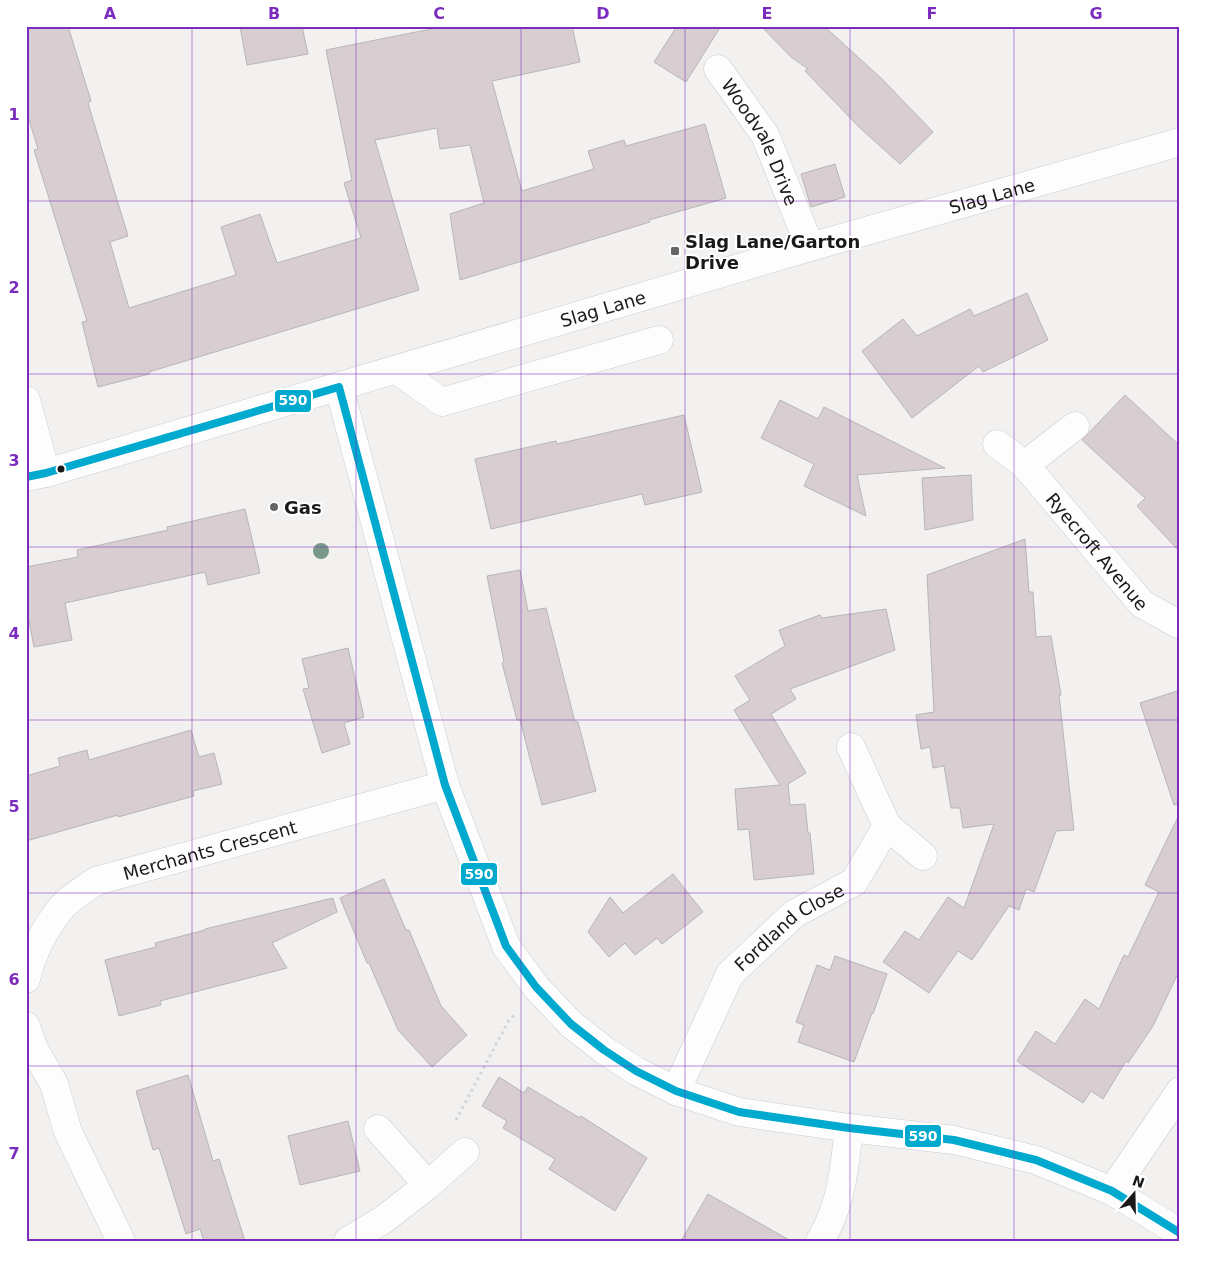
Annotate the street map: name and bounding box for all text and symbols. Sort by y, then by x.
text: A [104,4,117,23]
text: B [268,4,280,23]
text: C [433,4,445,23]
text: D [596,4,610,23]
text: E [762,4,772,23]
text: F [927,4,937,23]
text: G [1089,4,1103,23]
street label: Woodvale Drive [718,74,803,208]
text: 1 [8,105,20,124]
street label: Slag Lane [946,173,1037,218]
place label: Slag Lane/Garton Drive [685,231,860,273]
marker: Slag Lane/Garton Drive [669,245,681,257]
text: 2 [8,278,20,297]
street label: Slag Lane [557,286,648,331]
line badge: 590 [274,389,312,413]
text: 590 [278,392,308,408]
text: 3 [8,451,20,470]
unlabelled marker [56,464,66,474]
street label: Ryecroft Avenue [1042,488,1153,614]
place label: Gas [284,497,322,518]
marker: Gas [268,501,280,513]
text: 4 [8,624,20,643]
text: 5 [8,797,20,816]
street label: Merchants Crescent [121,816,299,884]
line badge: 590 [460,862,498,886]
text: 590 [464,866,494,882]
street label: Fordland Close [730,879,847,975]
text: 6 [8,970,20,989]
line badge: 590 [904,1124,942,1148]
text: 590 [908,1128,938,1144]
text: 7 [8,1144,20,1163]
north arrow [1108,1170,1158,1220]
text: N [1130,1172,1147,1191]

